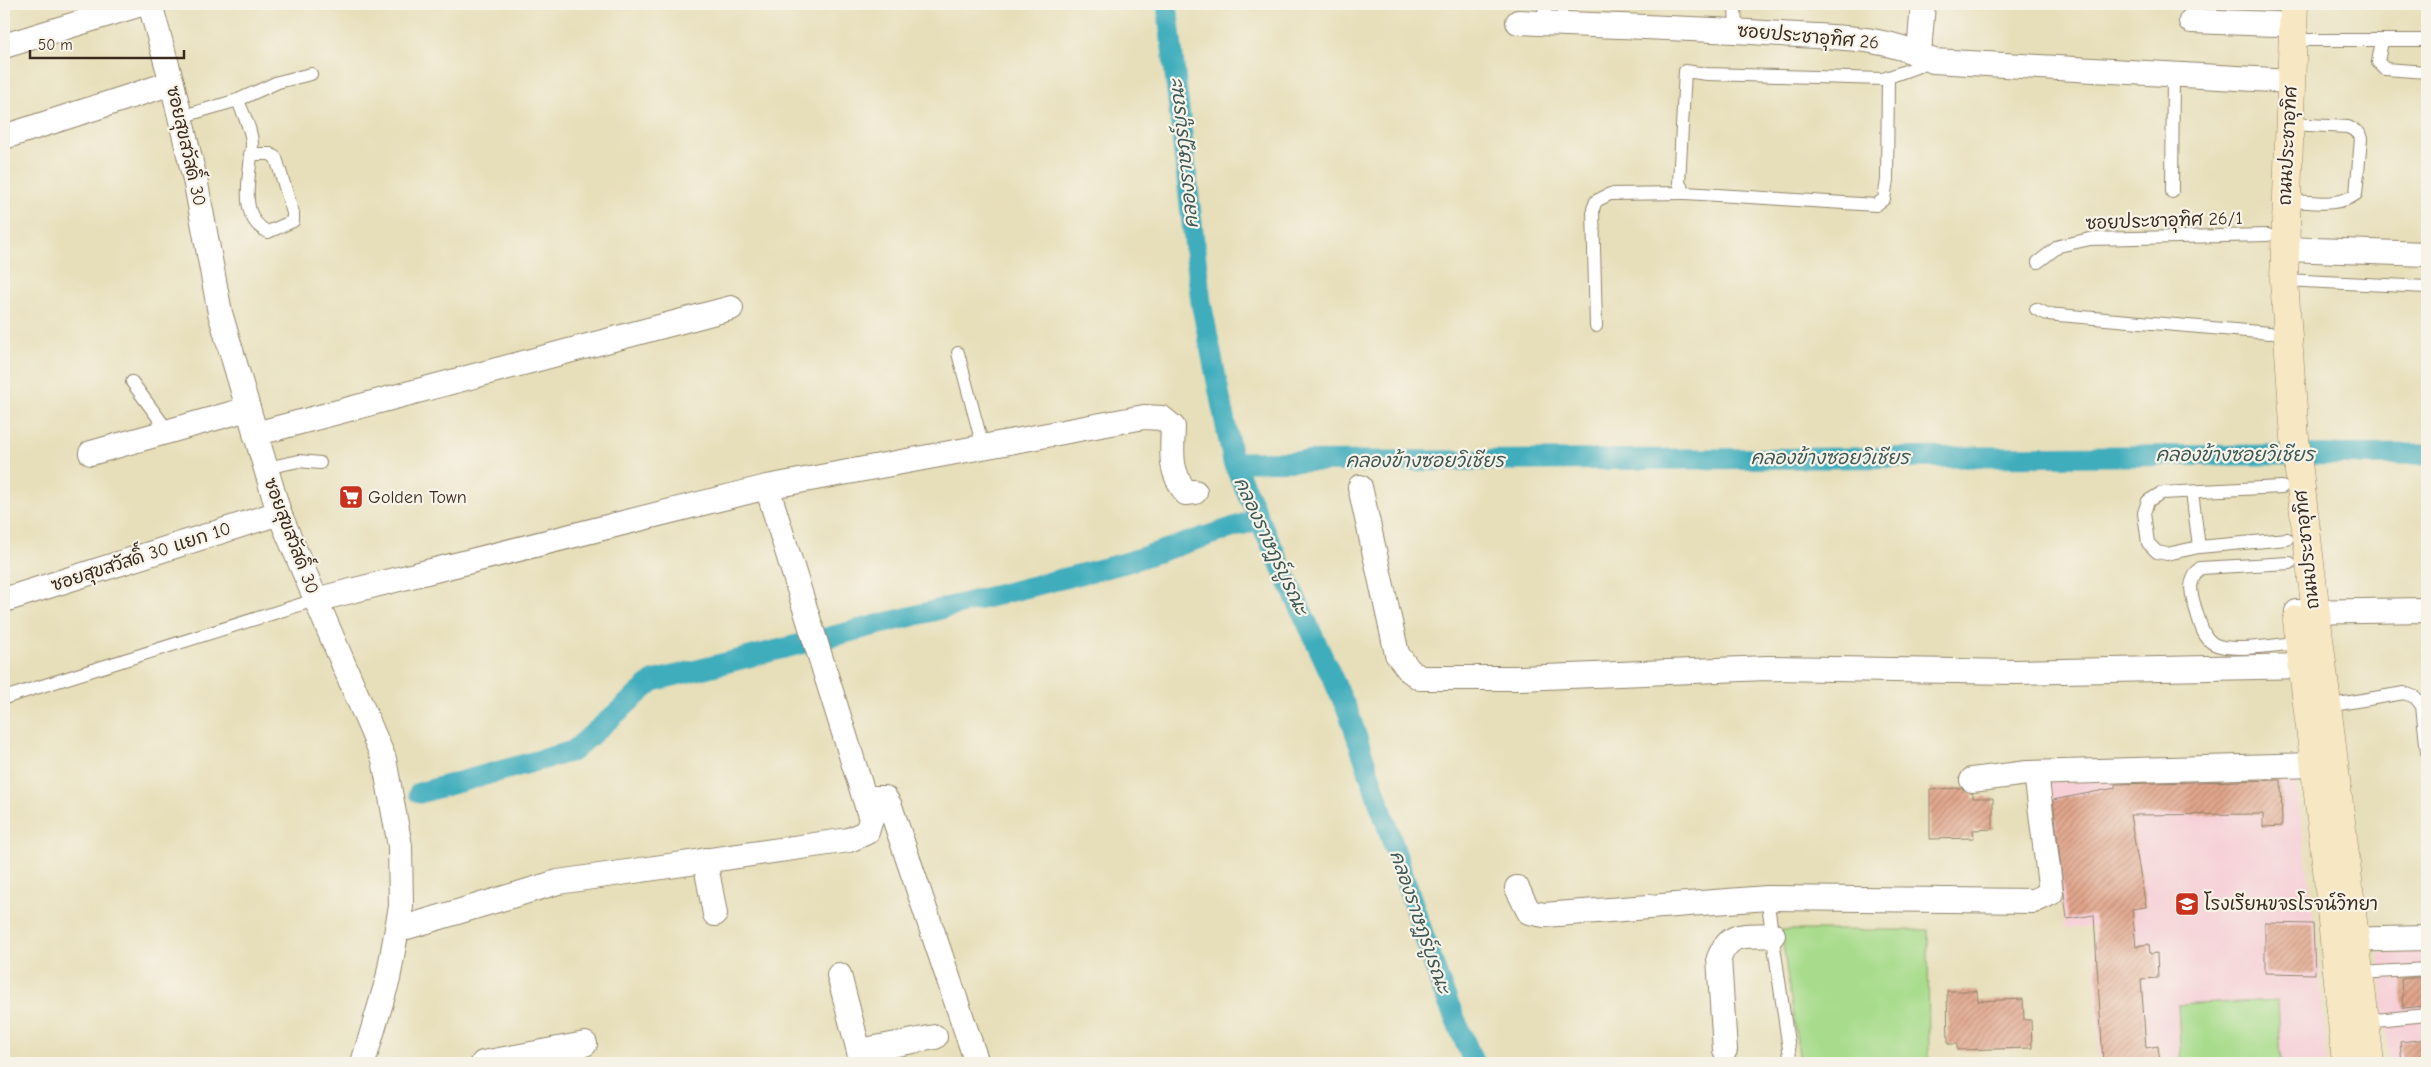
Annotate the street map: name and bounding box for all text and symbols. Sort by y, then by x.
street label: ซอยประชาอุทิศ 26 [1736,19,1880,57]
scale bar [30,28,184,60]
text: 50 m [38,36,73,54]
water label: คลองราษฎร์บูรณะ [1163,76,1206,230]
street label: ซอยสุขสวัสดิ์ 30 [159,82,217,209]
street label: ถนนประชาอุทิศ [2273,84,2305,206]
street label: ซอยประชาอุทิศ 26/1 [2085,207,2243,237]
water label: คลองข้างซอยวิเชียร [2156,442,2316,466]
water label: คลองข้างซอยวิเชียร [1751,445,1911,469]
water label: คลองข้างซอยวิเชียร [1346,448,1506,472]
street label: ซอยสุขสวัสดิ์ 30 [256,472,330,598]
water label: คลองราษฎร์บูรณะ [1227,473,1315,621]
supermarket icon: Golden Town [338,484,364,510]
place label: Golden Town [368,487,467,508]
street label: ถนนประชาอุทิศ [2289,488,2327,610]
street label: ซอยสุขสวัสดิ์ 30 แยก 10 [46,511,234,599]
water label: คลองราษฎร์บูรณะ [1382,847,1457,999]
school or university icon: โรงเรียนขจรโรจน์วิทยา [2174,891,2200,917]
place label: โรงเรียนขจรโรจน์วิทยา [2204,891,2378,915]

